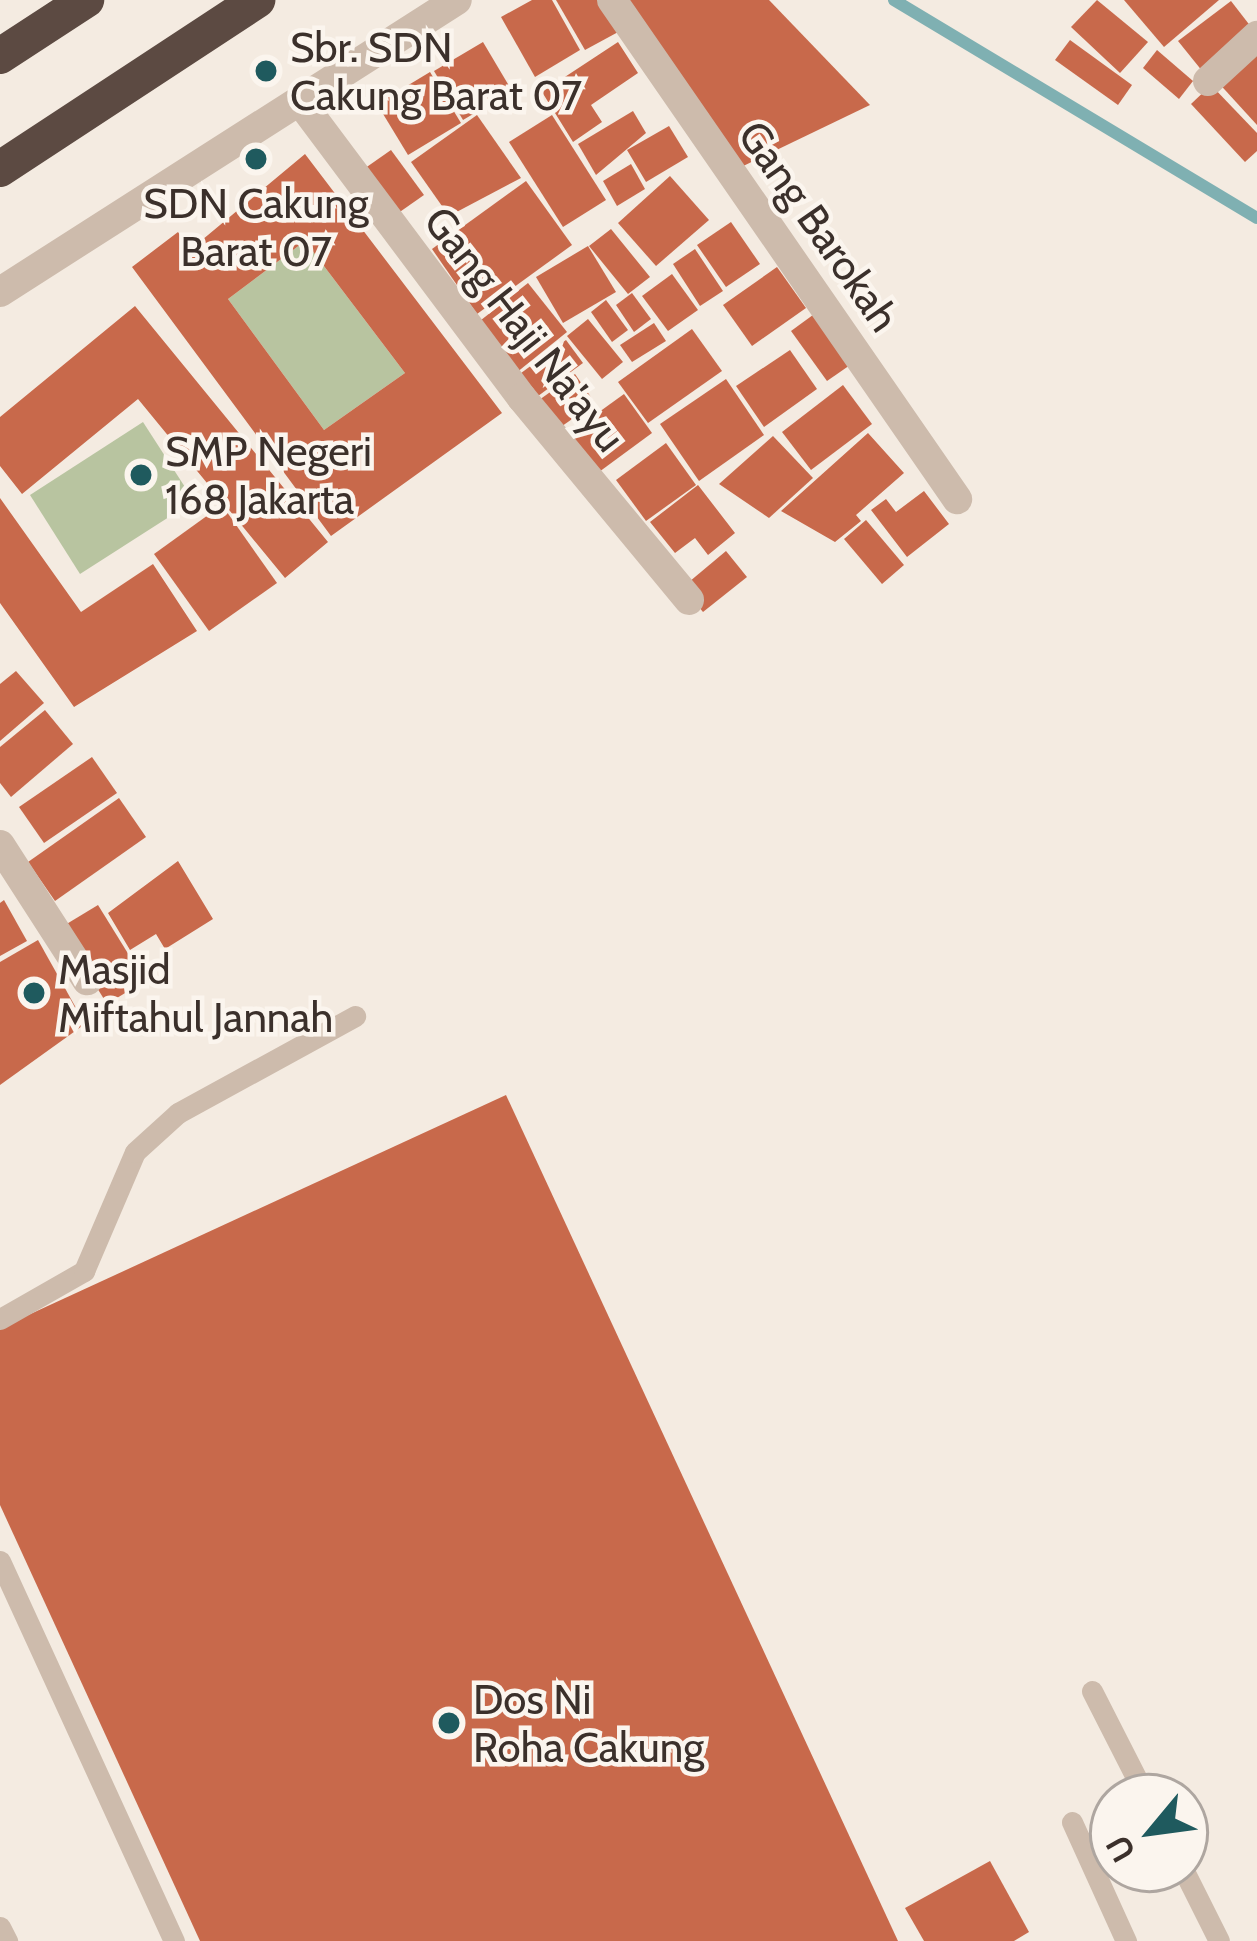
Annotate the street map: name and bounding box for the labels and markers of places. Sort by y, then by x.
place label: Sbr. SDN Cakung Barat 07 [290,22,582,120]
marker: Sbr. SDN Cakung Barat 07 [253,58,279,84]
marker: SDN Cakung Barat 07 [243,146,269,172]
place label: SDN Cakung Barat 07 [143,178,369,276]
place label: SMP Negeri 168 Jakarta [165,426,372,524]
marker: SMP Negeri 168 Jakarta [128,462,154,488]
place label: Masjid Miftahul Jannah [58,944,333,1042]
marker: Masjid Miftahul Jannah [21,980,47,1006]
place label: Dos Ni Roha Cakung [473,1674,704,1772]
marker: Dos Ni Roha Cakung [436,1710,462,1736]

